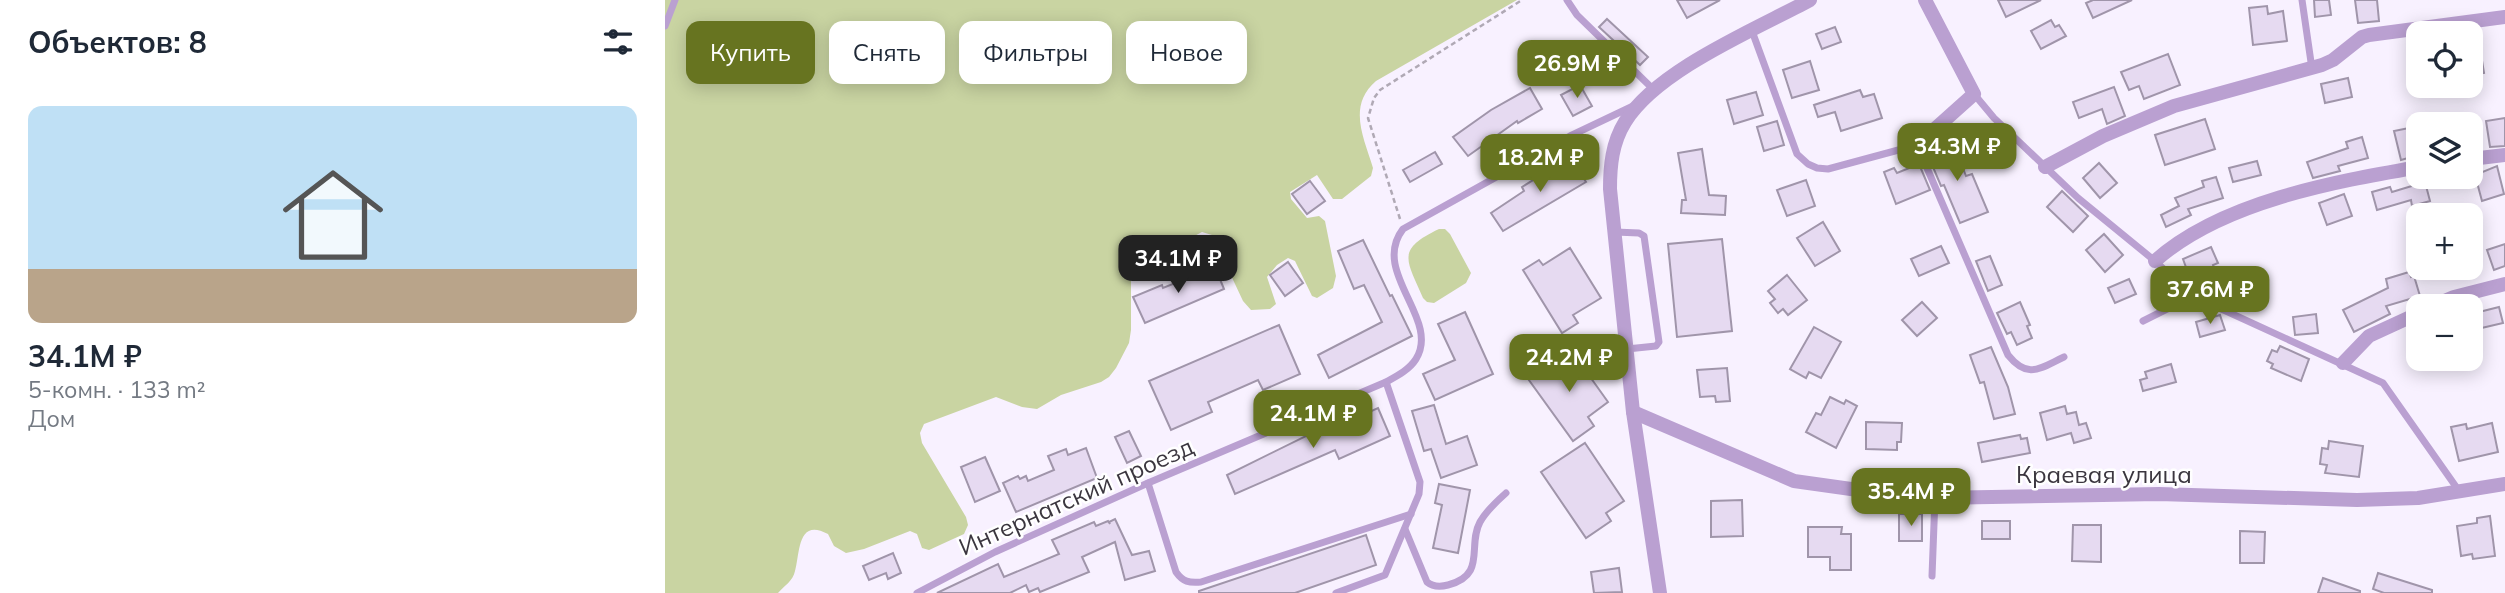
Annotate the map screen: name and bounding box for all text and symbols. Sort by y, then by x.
chip: Купить [686,21,815,84]
chip: Снять [829,21,945,84]
chip: Фильтры [959,21,1112,84]
chip: Новое [1126,21,1247,84]
map controls [2406,21,2483,371]
button: locate [2406,21,2483,98]
text: Объектов: 8 [28,23,207,61]
icon: filters [599,23,637,61]
pin: 26.9M ₽ [1512,41,1642,100]
text: 26.9M ₽ [1533,48,1621,77]
button: layers [2406,112,2483,189]
pin: 34.3M ₽ [1892,124,2022,183]
text: 34.3M ₽ [1913,131,2001,160]
pin: 18.2M ₽ [1475,134,1605,194]
text: 18.2M ₽ [1496,142,1584,171]
icon: home [270,152,396,278]
button: + [2406,203,2483,280]
pin: 34.1M ₽ [1113,236,1243,295]
text: 34.1M ₽ [1134,243,1222,272]
pin: 37.6M ₽ [2145,266,2275,326]
text: 37.6M ₽ [2166,274,2254,303]
button: − [2406,294,2483,371]
pin: 24.2M ₽ [1504,334,1634,394]
text: 34.1M ₽ [28,337,142,375]
text: 24.2M ₽ [1525,342,1613,371]
text: 5-комн. · 133 m² [28,375,206,404]
pin: 24.1M ₽ [1248,391,1378,450]
text: 24.1M ₽ [1269,398,1357,427]
text: Дом [28,404,75,433]
street label: Интернатский проезд [954,431,1198,561]
street label: Краевая улица [2016,459,2192,489]
pin: 35.4M ₽ [1846,468,1976,528]
text: 35.4M ₽ [1867,476,1955,505]

